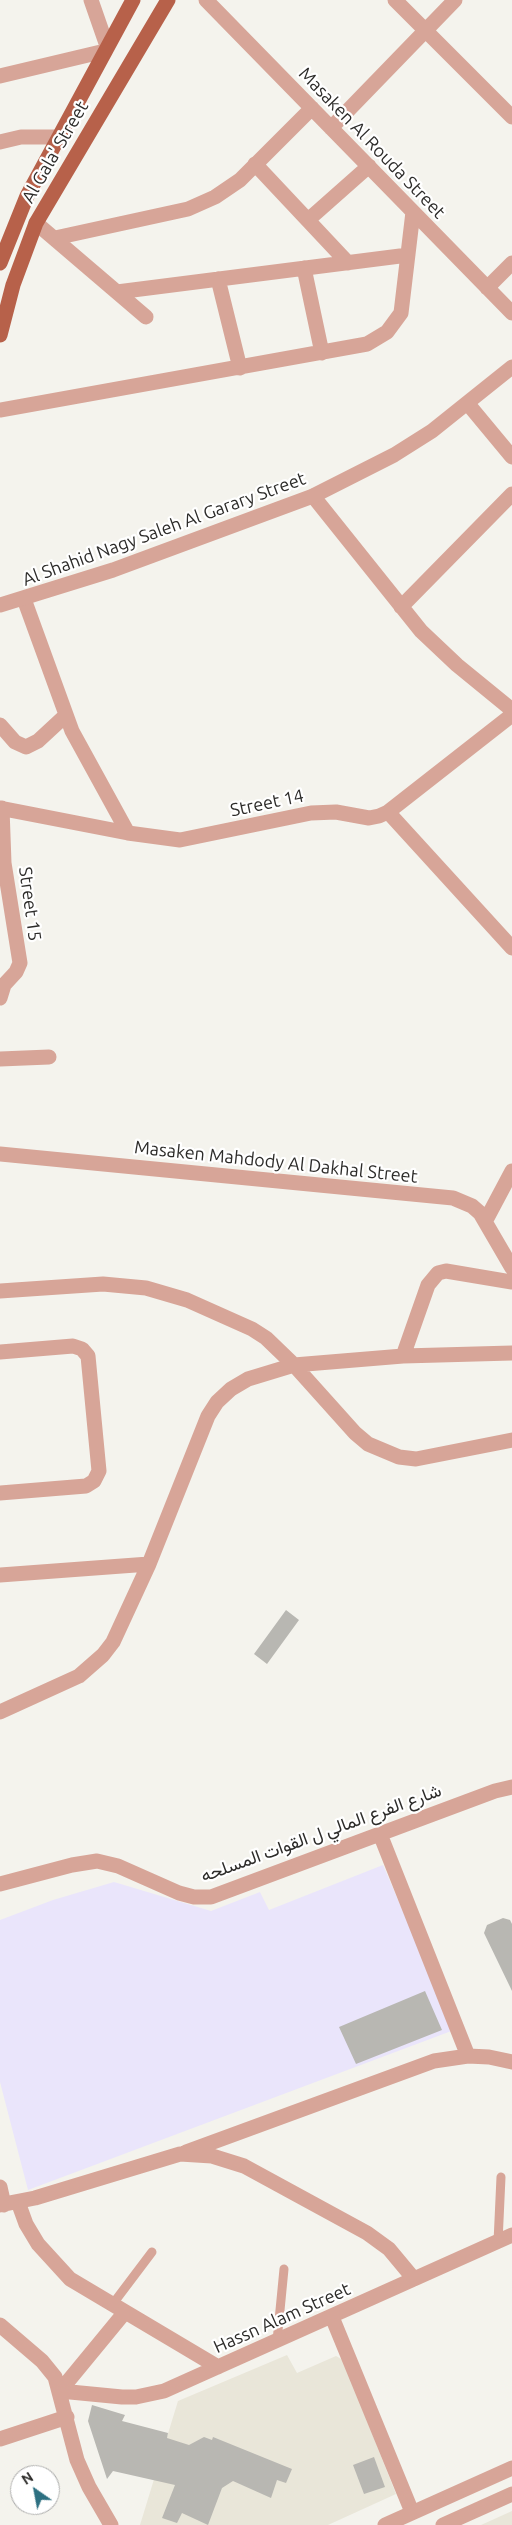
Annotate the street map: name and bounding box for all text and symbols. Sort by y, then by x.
street label: Masaken Al Rouda Street [294,63,450,223]
street label: Al Gala' Street [17,97,93,207]
street label: Al Shahid Nagy Saleh Al Garary Street [19,468,309,590]
street label: Street 14 [228,785,306,821]
street label: Street 15 [14,866,46,942]
street label: Masaken Mahdody Al Dakhal Street [133,1136,419,1188]
street label: شارع الفرع المالي ل القوات المسلحه [198,1779,444,1887]
street label: Hassn Alam Street [210,2278,354,2358]
north arrow [10,2465,60,2515]
text: N [19,2469,36,2488]

